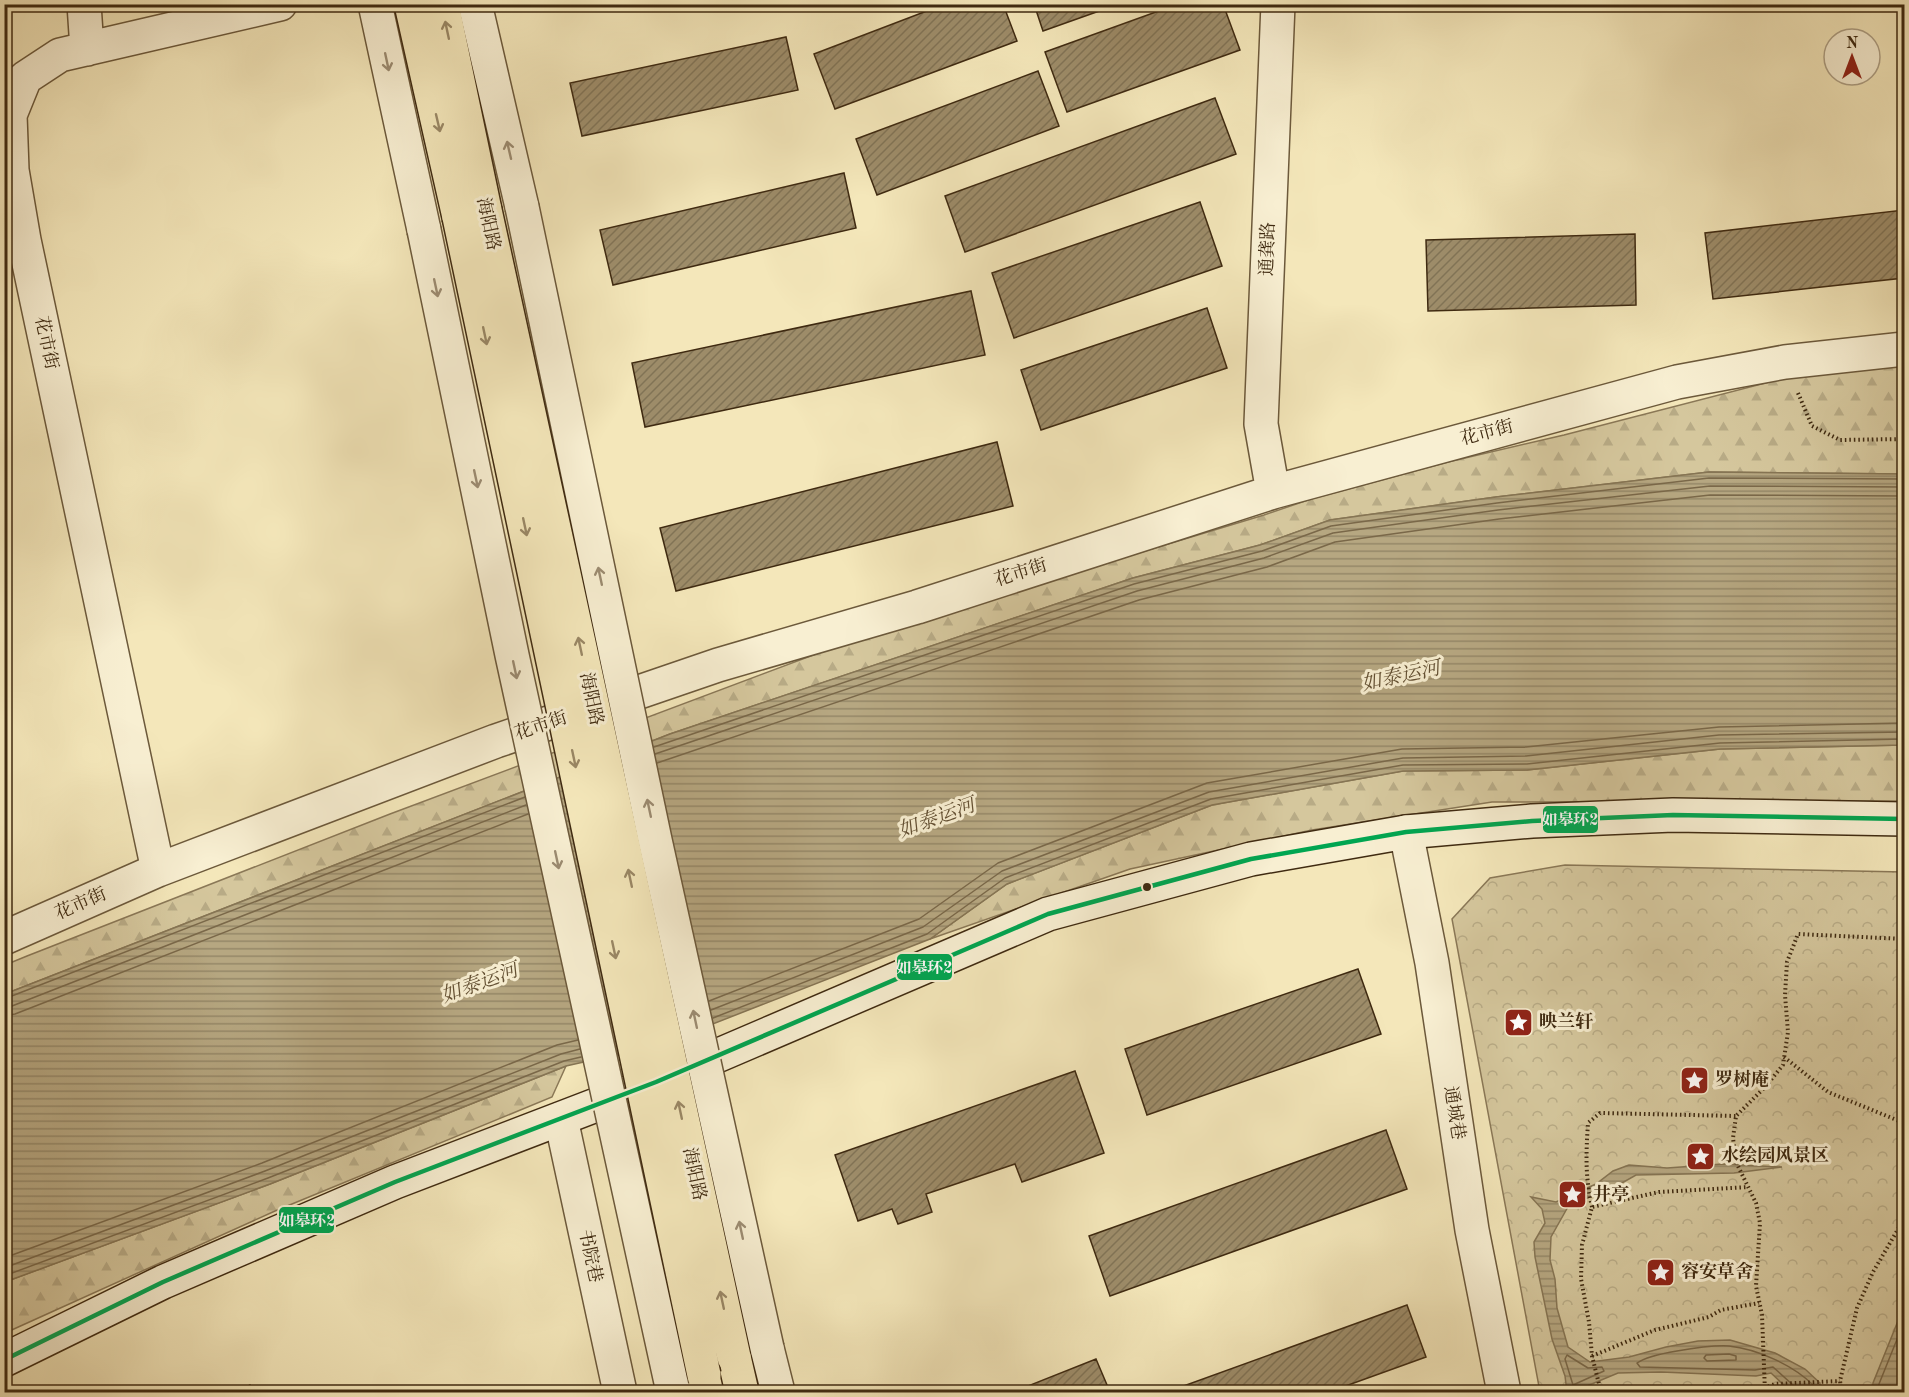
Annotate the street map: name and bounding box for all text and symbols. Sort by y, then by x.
one-way arrow [441,21,452,40]
north arrow [1822,27,1882,87]
text: N [1846,36,1859,52]
one-way arrow [382,51,393,71]
one-way arrow [433,113,444,132]
one-way arrow [502,140,514,159]
street label: 海阳路 [474,195,504,252]
street label: 通龚路 [1256,222,1278,276]
one-way arrow [431,277,442,297]
street label: 花市街 [32,314,62,371]
one-way arrow [479,327,491,346]
street label: 花市街 [1458,415,1515,449]
one-way arrow [470,469,482,488]
one-way arrow [520,517,531,536]
street label: 花市街 [992,554,1049,590]
one-way arrow [594,567,605,586]
one-way arrow [574,637,585,657]
water label: 如泰运河 [1359,656,1445,695]
one-way arrow [510,659,521,679]
street label: 海阳路 [577,670,607,727]
street label: 花市街 [512,707,569,743]
one-way arrow [569,749,580,768]
water label: 如泰运河 [895,793,981,842]
one-way arrow [642,798,654,817]
line badge: 如皋环2 [1542,805,1599,834]
text: 如皋环2 [1541,811,1599,829]
one-way arrow [552,850,563,869]
one-way arrow [624,869,635,888]
unlabelled marker [1141,881,1153,893]
street label: 花市街 [52,883,109,923]
one-way arrow [609,940,621,959]
line badge: 如皋环2 [896,953,953,981]
water label: 如泰运河 [438,958,524,1007]
text: 如皋环2 [895,959,953,977]
place icon: 映兰轩 [1502,1006,1534,1038]
one-way arrow [689,1009,700,1029]
place label: 映兰轩 [1539,1011,1594,1031]
place icon: 罗树庵 [1678,1064,1710,1096]
place label: 罗树庵 [1715,1069,1769,1089]
street label: 通城巷 [1441,1085,1469,1141]
one-way arrow [674,1100,686,1119]
place icon: 水绘园风景区 [1684,1140,1716,1172]
street label: 海阳路 [680,1145,710,1202]
place label: 水绘园风景区 [1721,1145,1829,1165]
place icon: 井亭 [1556,1179,1588,1211]
place label: 井亭 [1593,1184,1629,1204]
line badge: 如皋环2 [278,1206,335,1234]
text: 如皋环2 [278,1212,336,1230]
one-way arrow [735,1220,746,1240]
street label: 书院巷 [576,1227,606,1284]
place icon: 容安草舍 [1644,1256,1676,1288]
place label: 容安草舍 [1681,1261,1753,1281]
one-way arrow [715,1291,727,1310]

